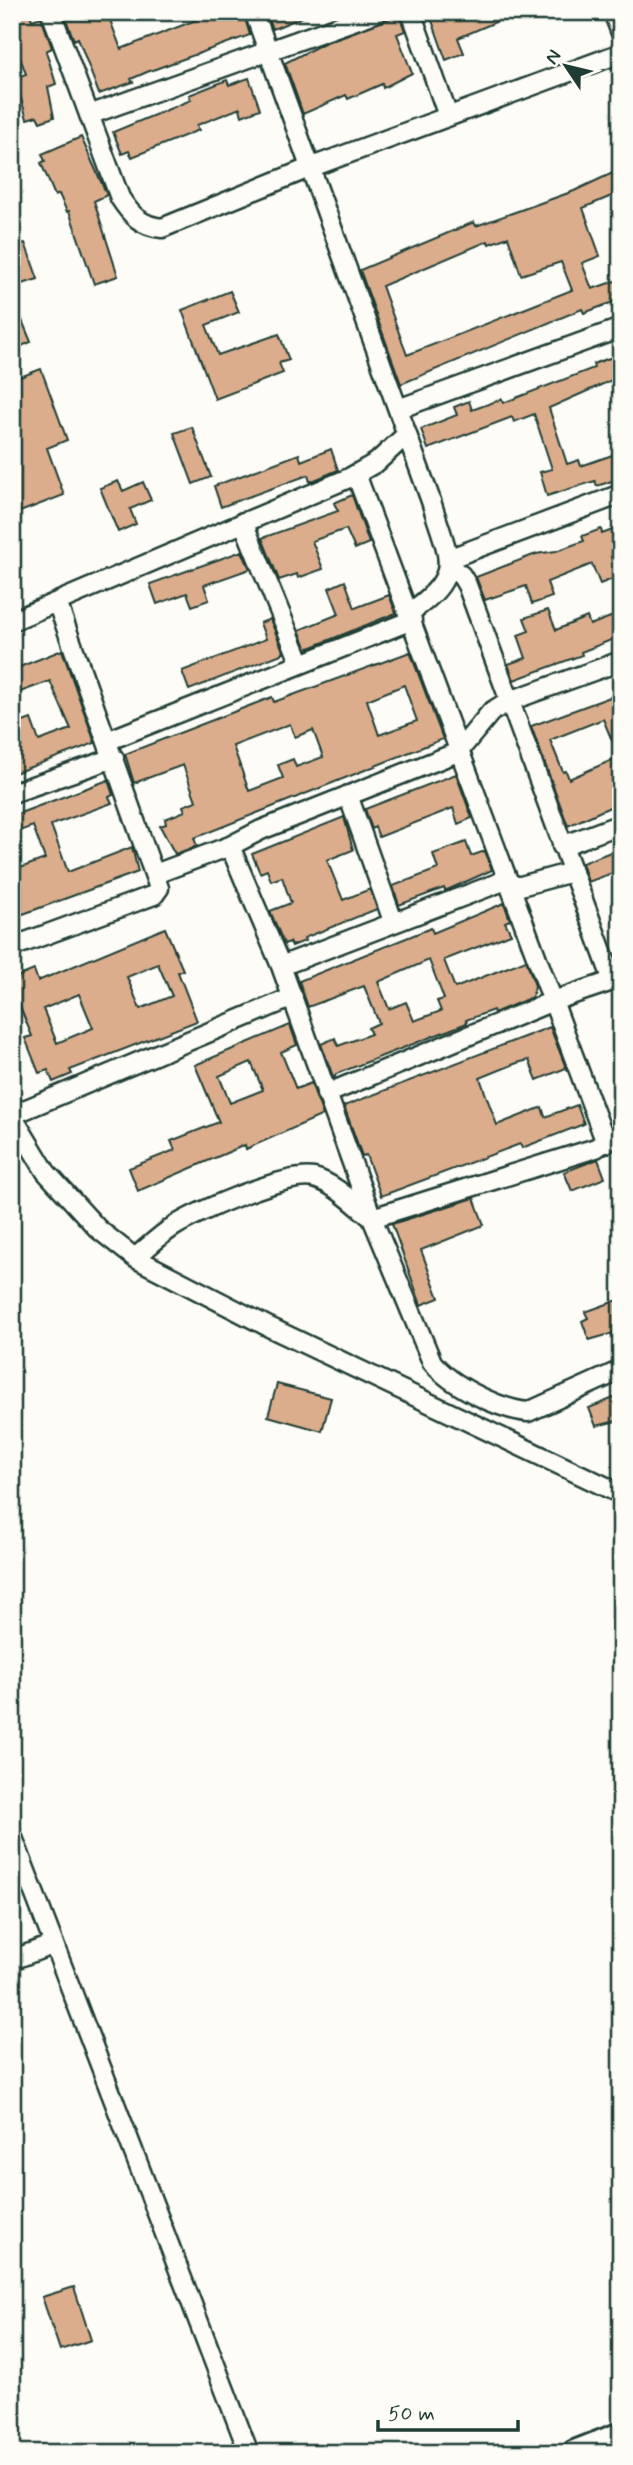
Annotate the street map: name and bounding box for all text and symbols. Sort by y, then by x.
north arrow [532,32,602,102]
text: N [539,45,567,69]
scale bar [378,2388,518,2432]
text: 50 m [388,2400,435,2428]

